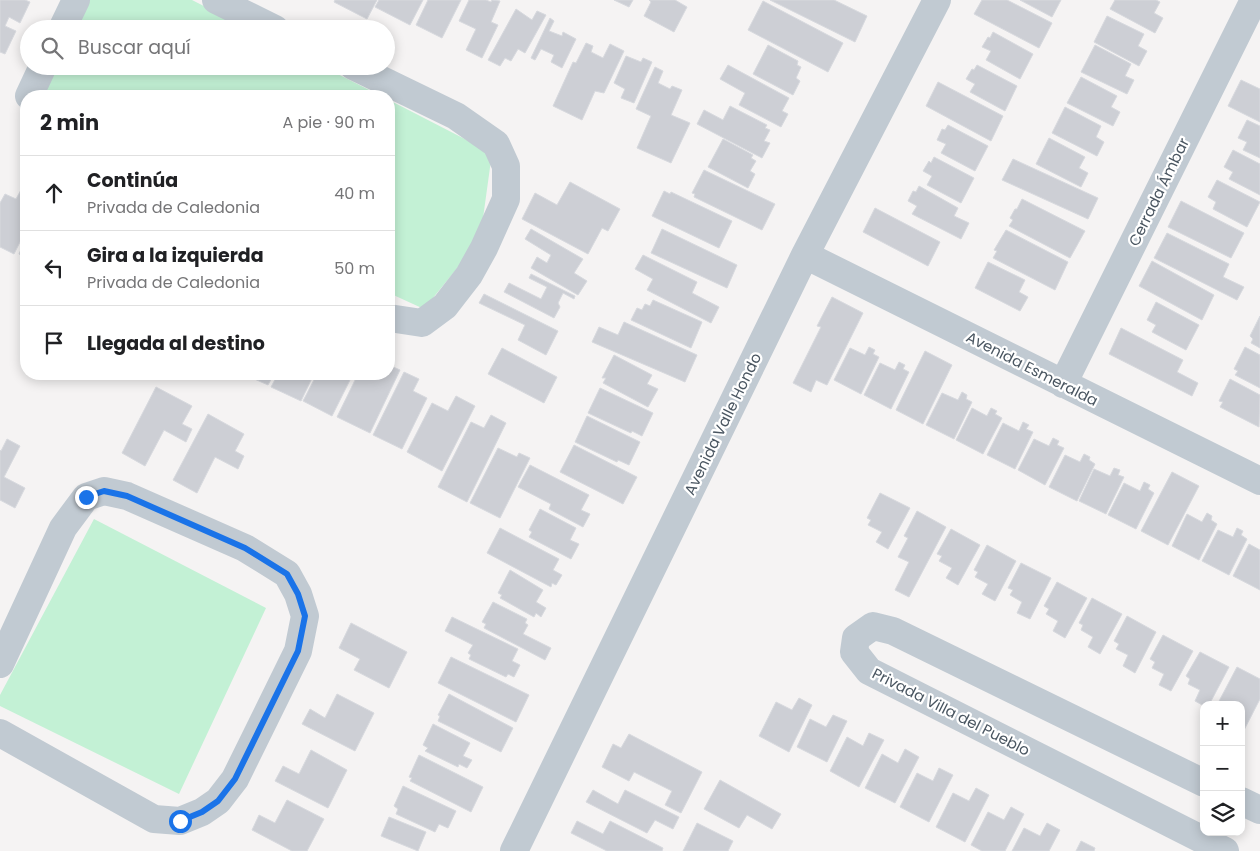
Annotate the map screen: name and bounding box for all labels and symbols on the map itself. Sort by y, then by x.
street label: Cerrada Ámbar [1123,134,1194,249]
street label: Avenida Esmeralda [963,326,1102,411]
street label: Avenida Valle Hondo [679,349,766,498]
route end [75,486,98,509]
street label: Privada Villa del Pueblo [869,663,1034,760]
route start [169,810,192,833]

